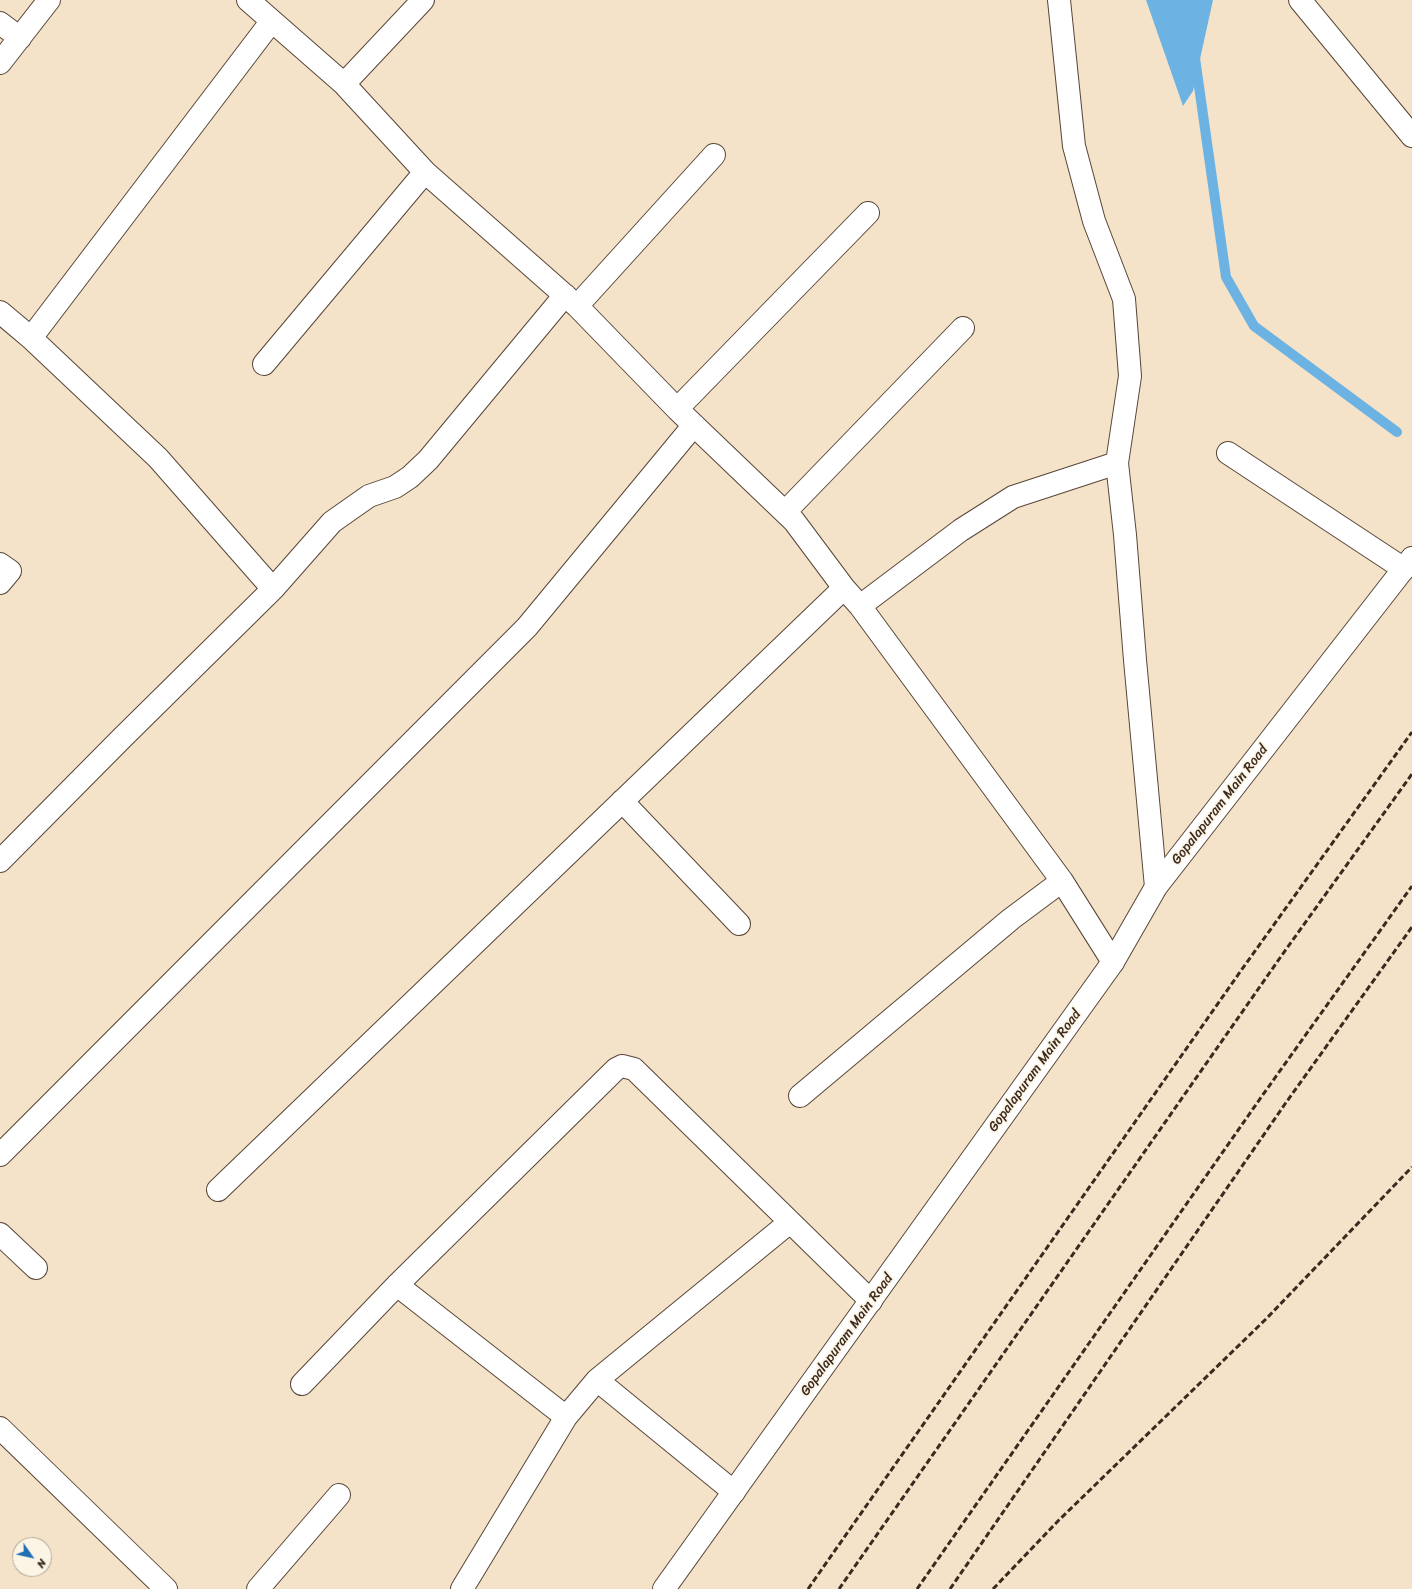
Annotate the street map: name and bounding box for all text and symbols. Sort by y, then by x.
street label: Gopalapuram Main Road [1168,742,1272,868]
street label: Gopalapuram Main Road [985,1007,1085,1135]
street label: Gopalapuram Main Road [797,1271,897,1399]
north arrow [12,1537,52,1577]
text: N [32,1555,52,1572]

